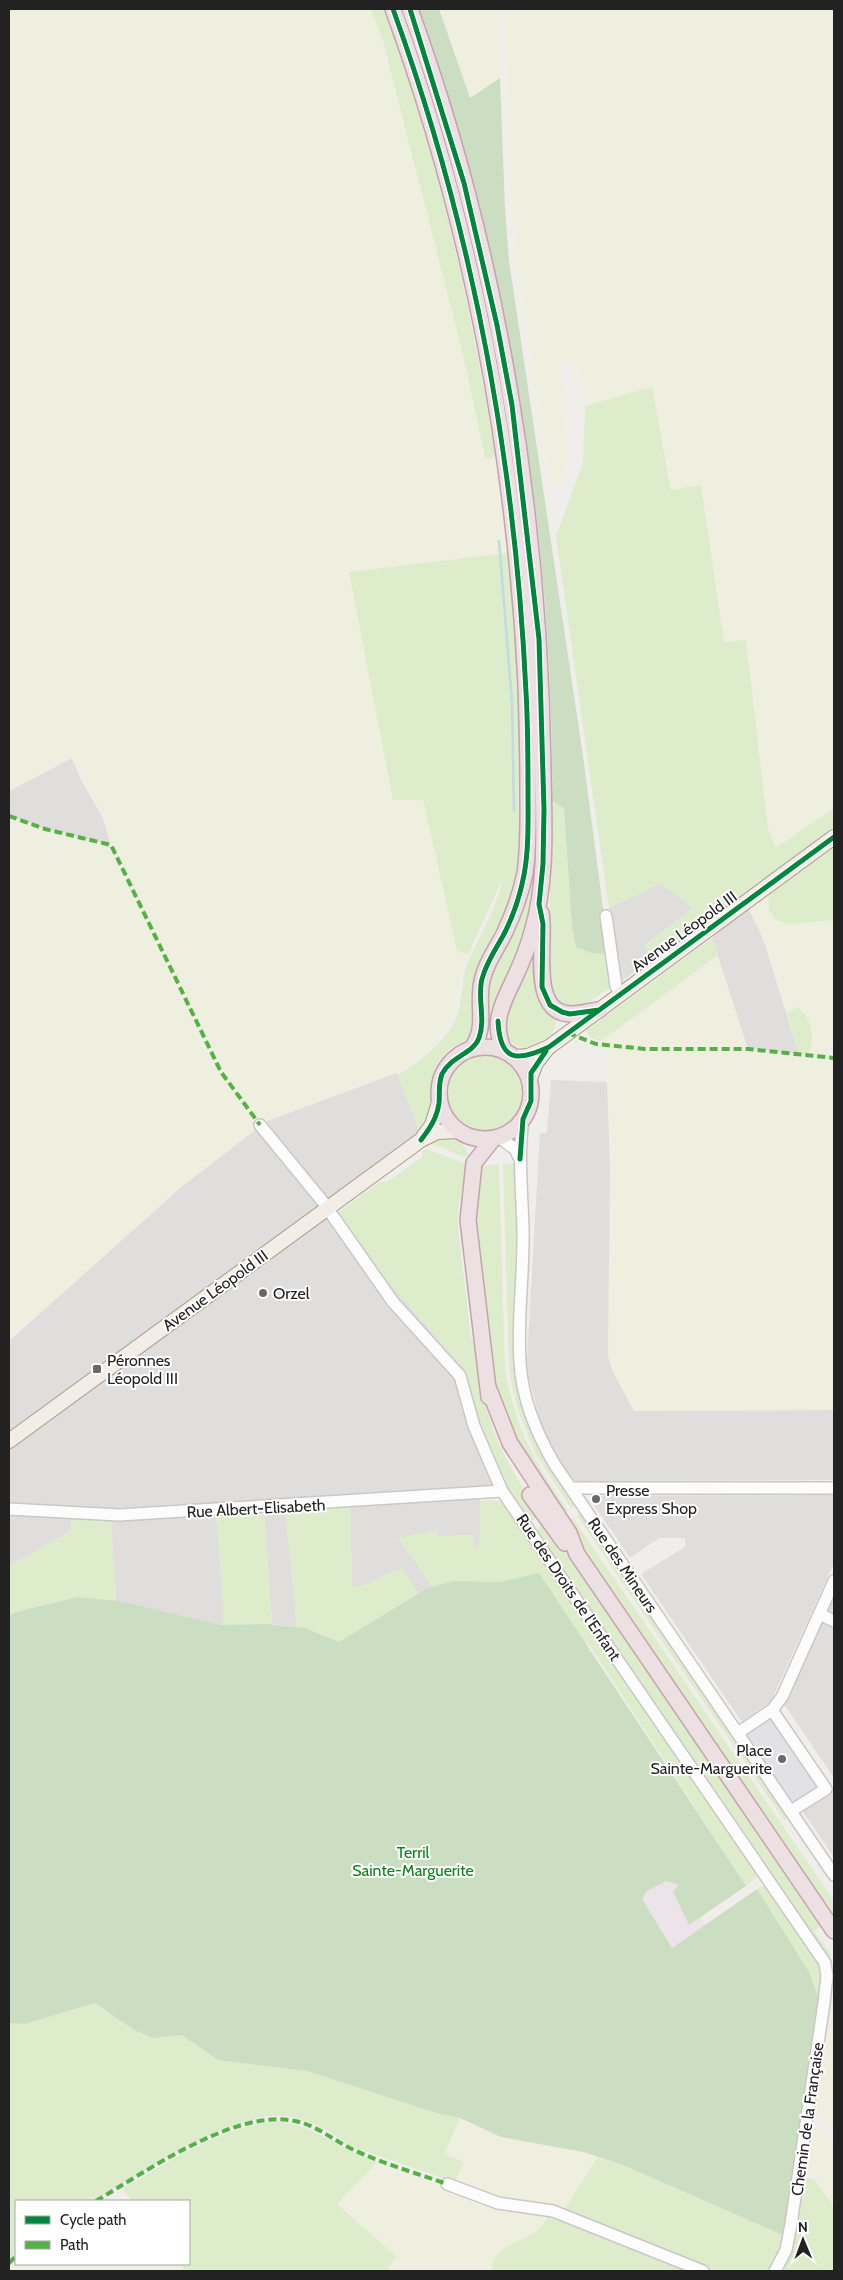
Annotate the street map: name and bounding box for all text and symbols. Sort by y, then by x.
street label: Avenue Léopold III [628,887,741,976]
street label: Avenue Léopold III [159,1246,272,1335]
place label: Orzel [273,1284,310,1303]
marker: Orzel [257,1287,269,1299]
place label: Péronnes Léopold III [107,1351,178,1388]
marker: Péronnes Léopold III [91,1363,103,1375]
place label: Presse Express Shop [606,1481,697,1518]
marker: Presse Express Shop [590,1493,602,1505]
street label: Rue Albert-Elisabeth [186,1495,326,1522]
street label: Rue des Droits de l'Enfant [512,1510,625,1665]
street label: Rue des Mineurs [584,1514,662,1617]
place label: Place Sainte-Marguerite [650,1741,772,1778]
marker: Place Sainte-Marguerite [776,1753,788,1765]
park label: Terril Sainte-Marguerite [352,1843,474,1880]
street label: Chemin de la Française [787,2041,828,2197]
legend [15,2200,190,2265]
text: Cycle path [60,2211,126,2229]
north arrow [778,2215,828,2265]
text: N [798,2218,808,2236]
text: Path [60,2236,89,2254]

